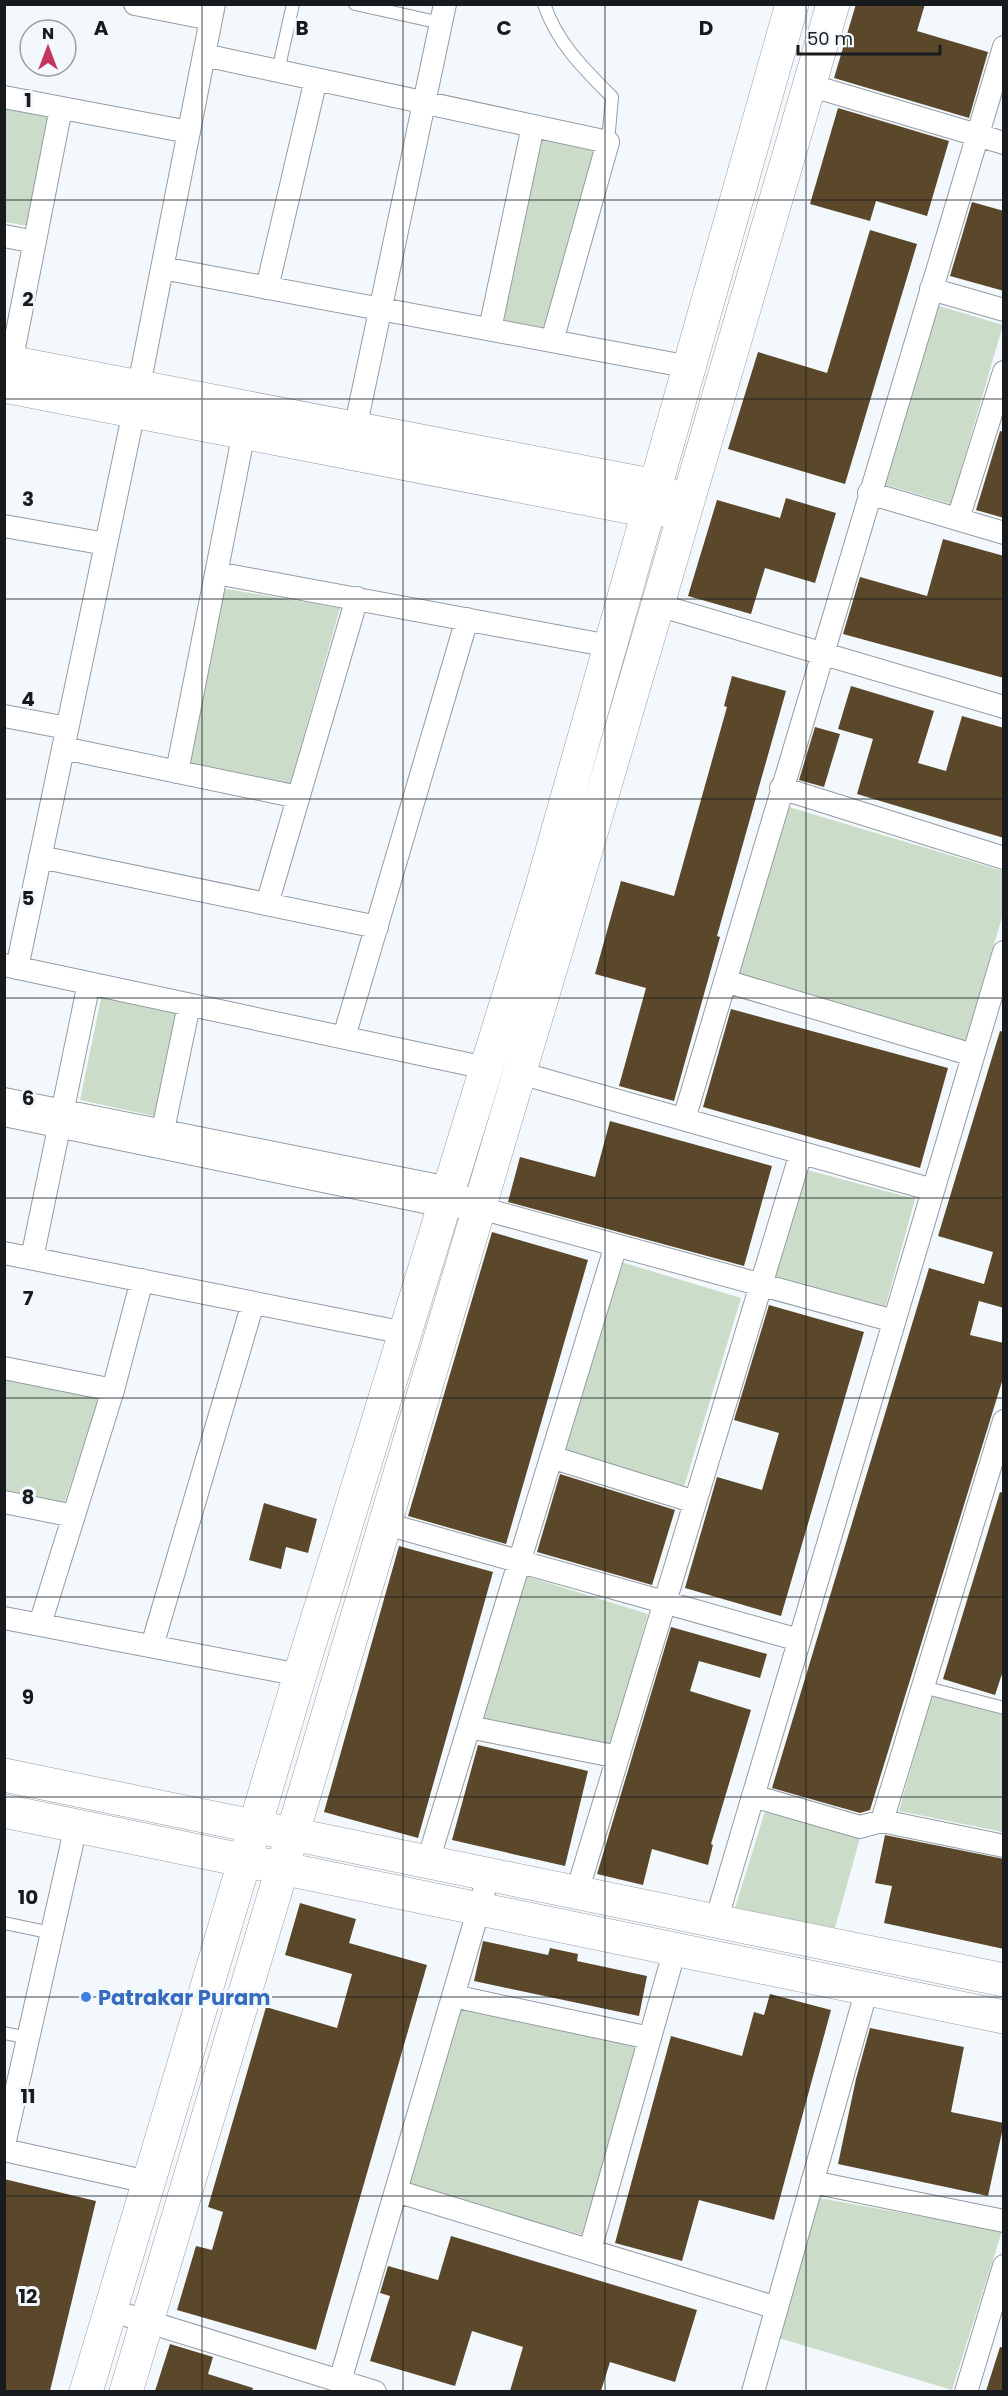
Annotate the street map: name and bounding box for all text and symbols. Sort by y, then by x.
text: A [94,14,109,42]
text: B [295,14,309,42]
text: C [496,14,512,42]
text: D [699,14,713,42]
north arrow [18,18,78,78]
scale bar [798,18,940,56]
text: N [42,22,54,45]
text: 50 m [807,26,853,51]
text: 1 [24,86,32,114]
text: 2 [22,285,34,313]
text: 3 [22,485,34,513]
text: 4 [21,685,35,713]
text: 5 [22,884,35,912]
text: 6 [22,1084,34,1112]
text: 7 [23,1284,34,1312]
text: 8 [22,1483,34,1511]
text: 9 [22,1683,34,1711]
text: 10 [18,1883,38,1911]
place label: Patrakar Puram [98,1983,271,2012]
marker: Patrakar Puram [79,1990,93,2004]
text: 11 [20,2082,36,2110]
text: 12 [19,2282,37,2310]

